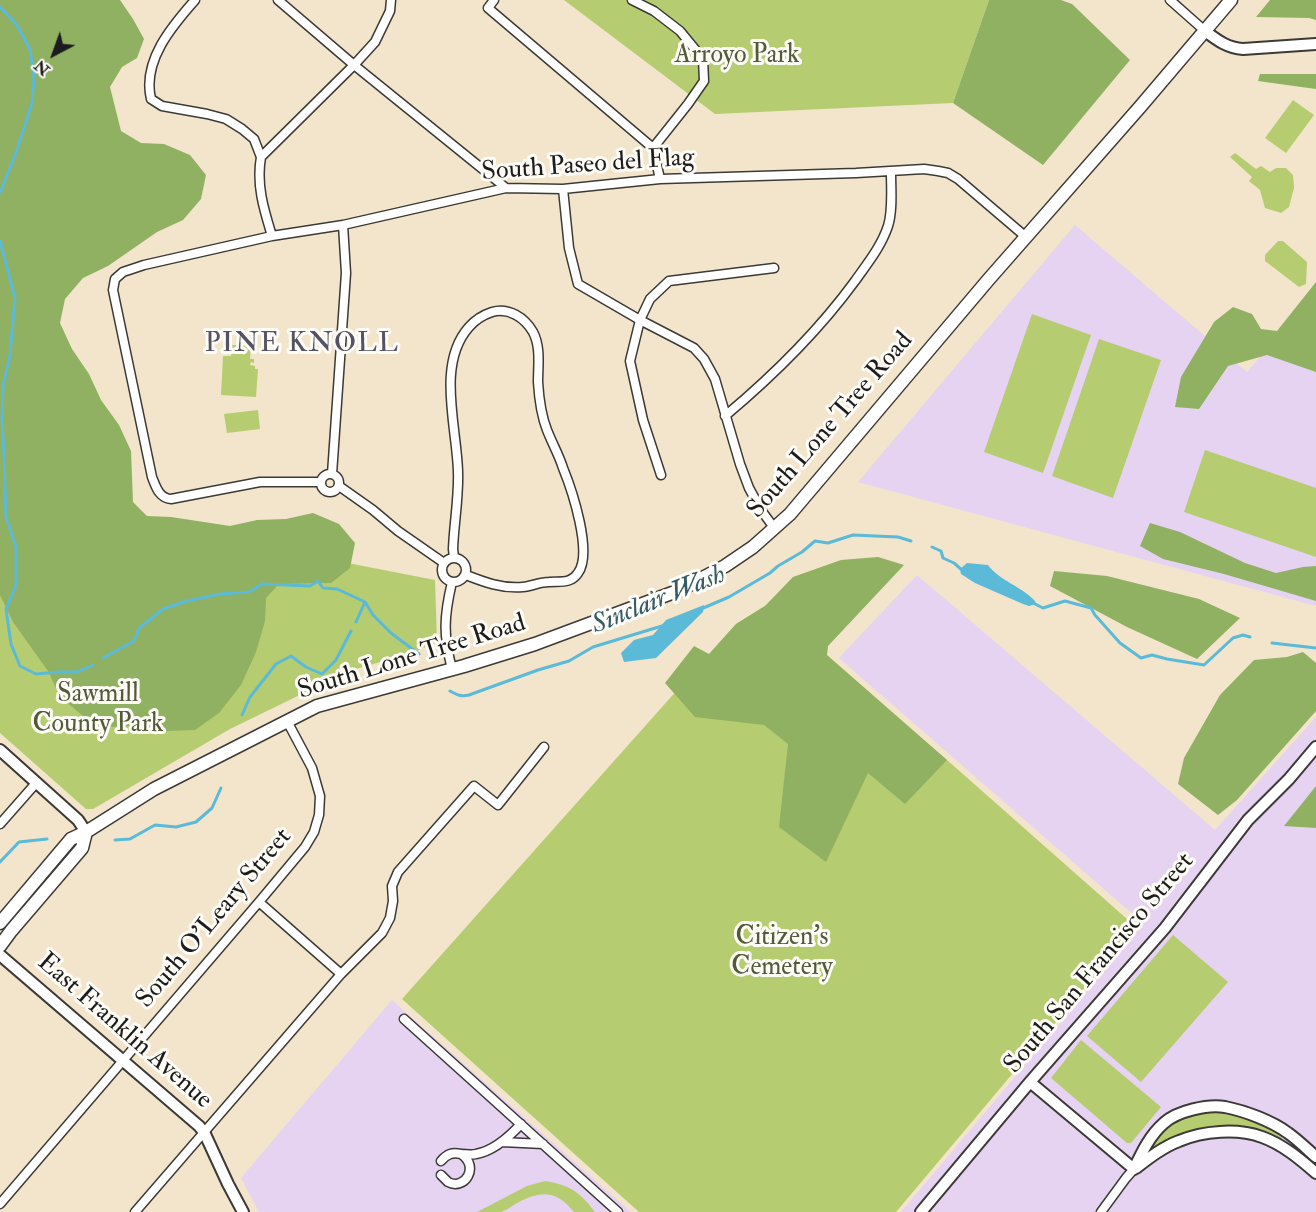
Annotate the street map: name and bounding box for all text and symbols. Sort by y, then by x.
north arrow [24,24,84,84]
park label: Arroyo Park [675,40,799,72]
text: N [30,55,54,80]
street label: South Paseo del Flag [481,143,695,189]
street label: South Lone Tree Road [742,326,920,526]
district label: PINE KNOLL [205,329,399,361]
water label: Sinclair Wash [587,559,731,643]
street label: South Lone Tree Road [294,608,530,708]
park label: Sawmill County Park [33,679,163,740]
street label: South O'Leary Street [131,823,299,1015]
street label: South San Francisco Street [998,847,1202,1081]
park label: Citizen's Cemetery [731,922,833,984]
street label: East Franklin Avenue [30,947,218,1117]

